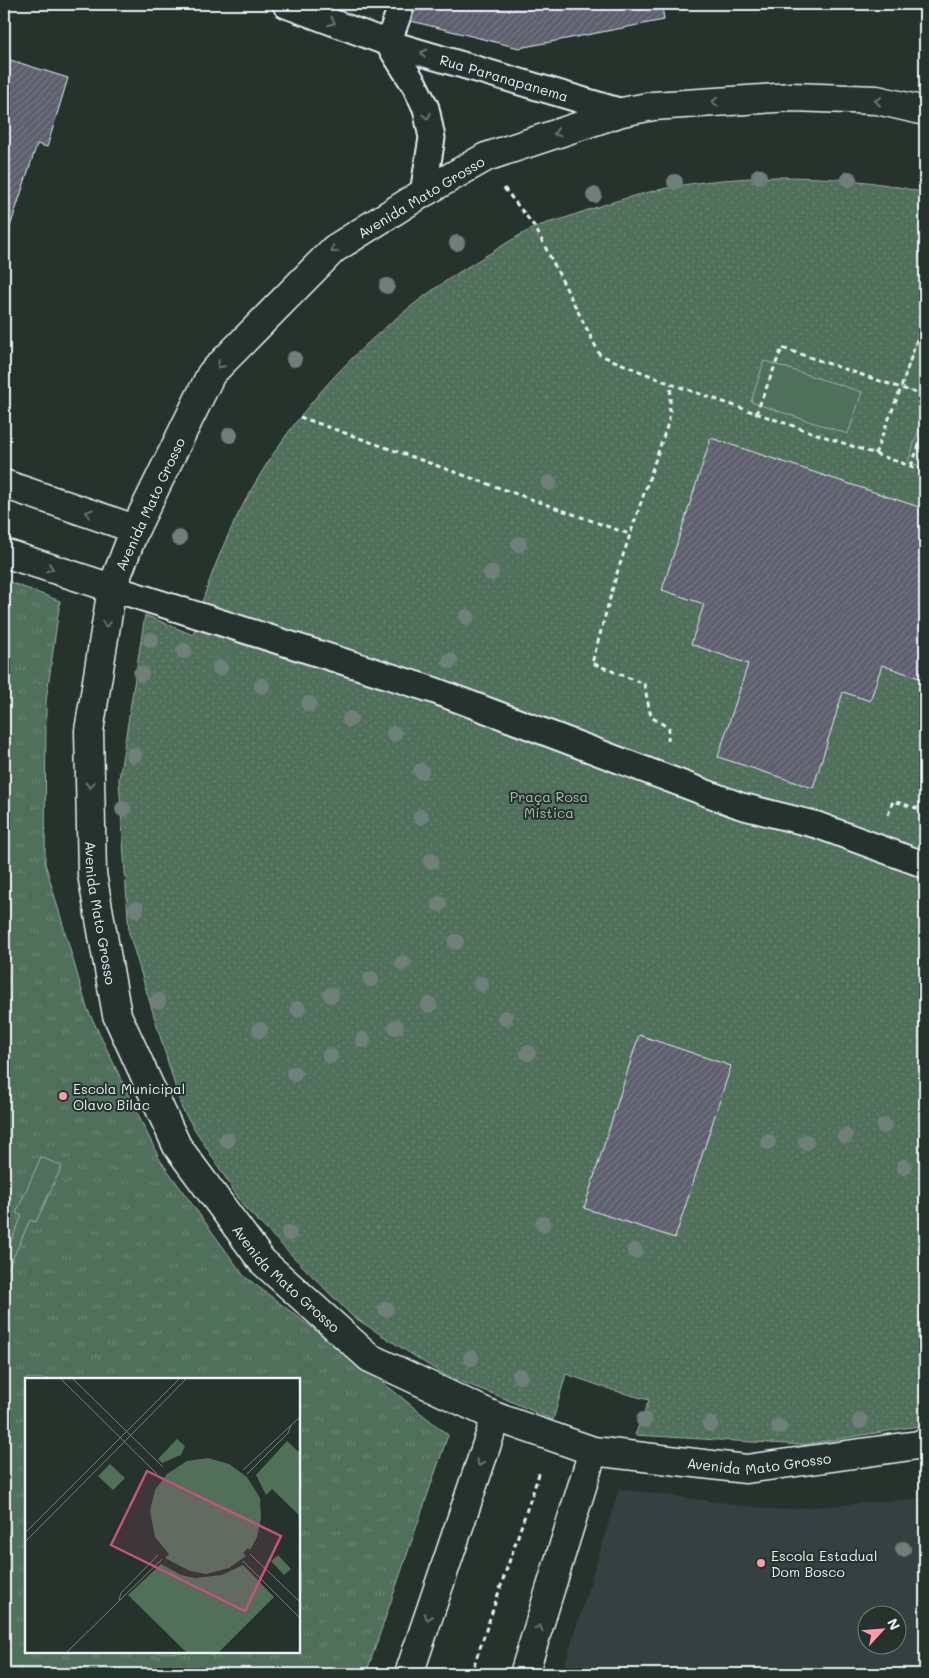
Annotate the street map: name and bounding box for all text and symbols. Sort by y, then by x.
one-way arrow [327,16,336,26]
one-way arrow [420,49,429,59]
street label: Rua Paranapanema [438,49,571,105]
one-way arrow [873,96,881,107]
one-way arrow [711,97,719,108]
one-way arrow [421,112,432,121]
one-way arrow [553,128,562,138]
street label: Avenida Mato Grosso [354,152,488,242]
one-way arrow [331,245,340,254]
one-way arrow [217,360,226,369]
street label: Avenida Mato Grosso [111,434,189,574]
one-way arrow [86,509,94,519]
one-way arrow [45,562,54,572]
one-way arrow [102,620,112,629]
one-way arrow [85,782,95,790]
park label: Praça Rosa Mística [510,787,588,822]
street label: Avenida Mato Grosso [82,841,121,986]
place label: Escola Municipal Olavo Bilac [73,1079,185,1114]
marker: Escola Municipal Olavo Bilac [57,1090,69,1102]
street label: Avenida Mato Grosso [229,1221,344,1336]
inset map [25,1378,300,1653]
street label: Avenida Mato Grosso [686,1448,832,1479]
one-way arrow [476,1458,486,1467]
place label: Escola Estadual Dom Bosco [771,1546,878,1581]
marker: Escola Estadual Dom Bosco [755,1557,767,1569]
north arrow [856,1606,906,1656]
one-way arrow [424,1613,434,1621]
text: N [883,1615,905,1633]
one-way arrow [533,1624,543,1632]

